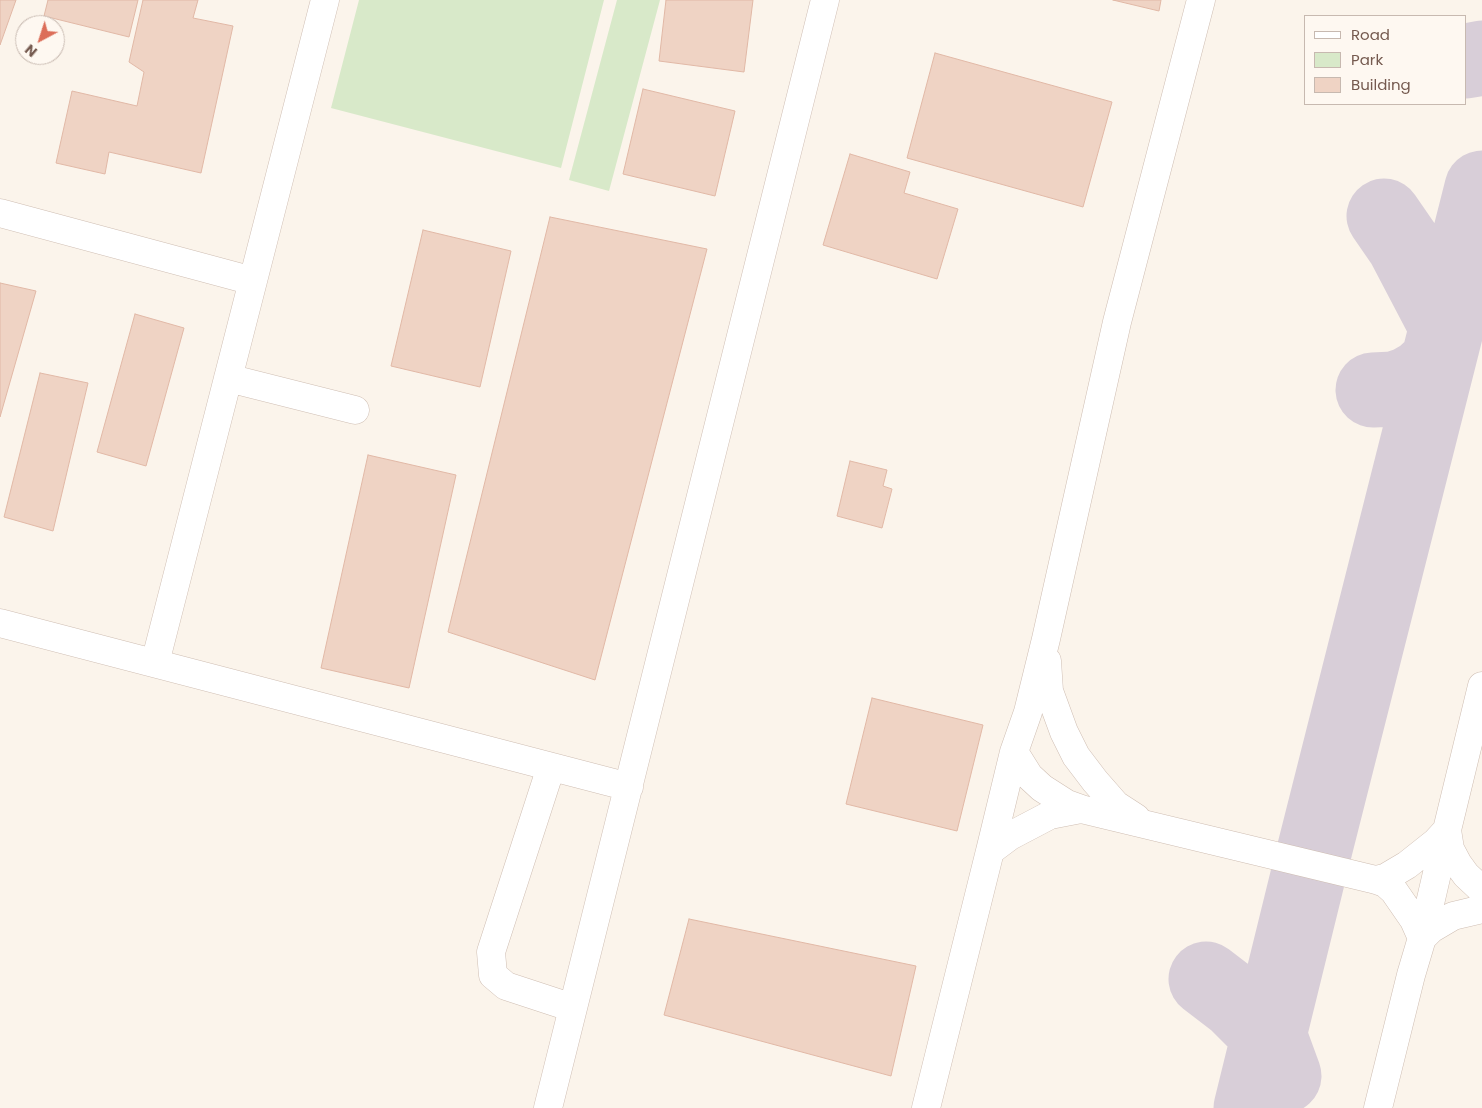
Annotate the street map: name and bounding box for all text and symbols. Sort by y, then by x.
north arrow [15,15,65,65]
legend [1304,15,1467,105]
text: Road [1351,24,1390,45]
text: N [21,40,41,62]
text: Park [1351,49,1383,70]
text: Building [1351,74,1411,95]

